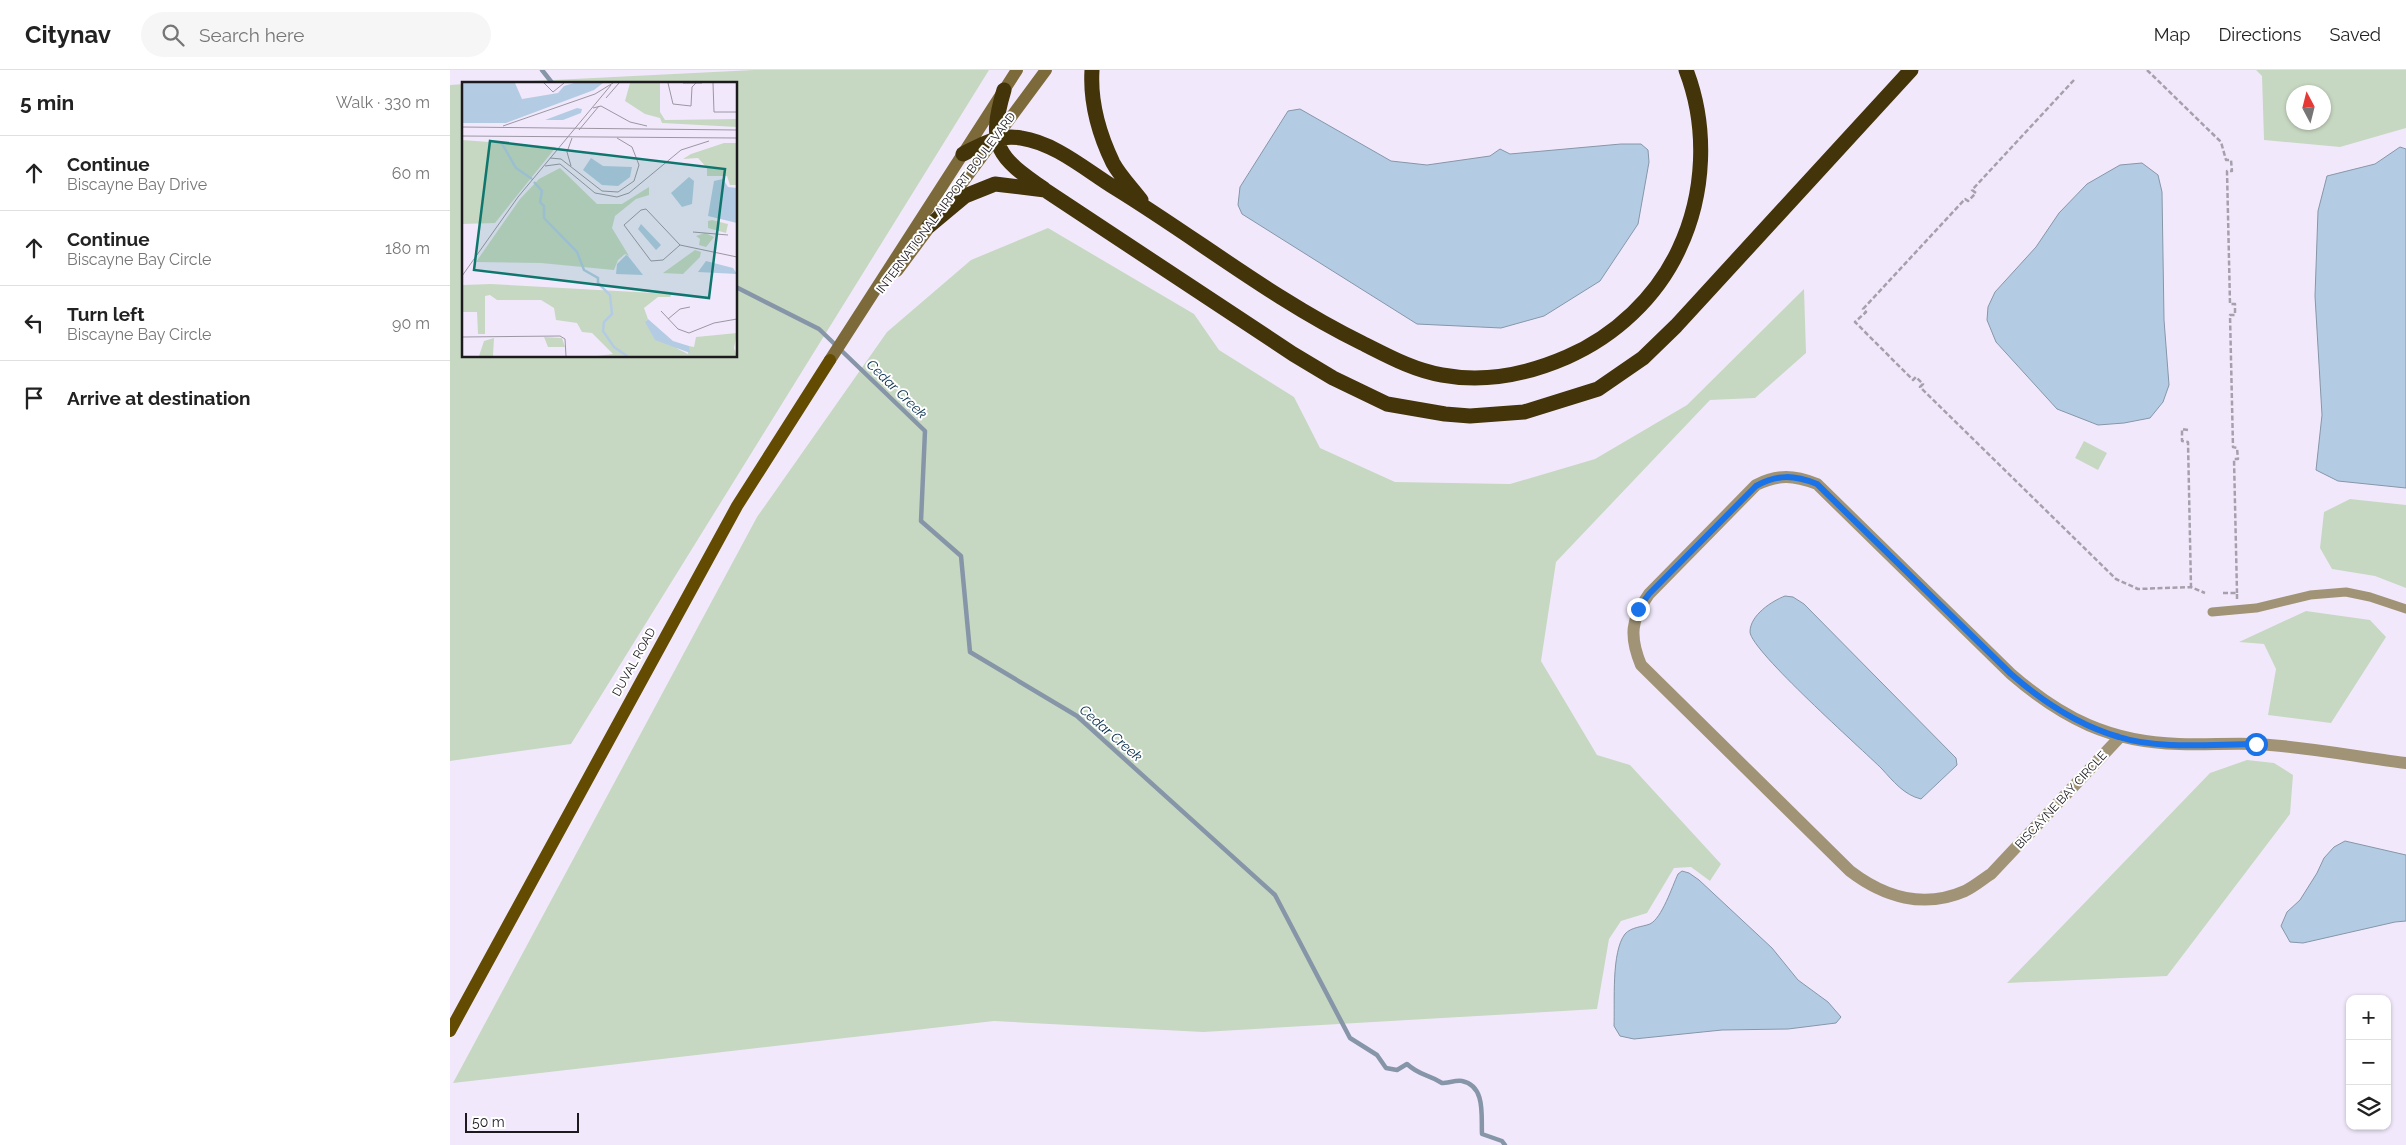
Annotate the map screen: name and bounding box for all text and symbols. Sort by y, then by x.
search box [141,12,491,57]
text: Citynav [25,20,111,49]
icon: search [159,21,187,49]
text: Search here [199,24,304,46]
text: Map [2154,24,2190,45]
text: Directions [2218,24,2302,45]
text: Saved [2330,24,2381,45]
inset map [462,82,738,358]
north arrow [2286,85,2331,130]
text: 5 min [20,90,74,115]
text: Walk · 330 m [336,93,430,112]
street label: INTERNATIONAL AIRPORT BOULEVARD [873,109,1019,296]
text: Continue [67,153,150,175]
icon: ahead [20,159,48,187]
text: 60 m [392,164,430,183]
text: Biscayne Bay Drive [67,175,207,194]
text: Continue [67,228,150,250]
icon: ahead [20,234,48,262]
text: 180 m [385,239,430,258]
text: Biscayne Bay Circle [67,250,211,269]
text: Turn left [67,303,144,325]
icon: left [20,309,48,337]
text: 90 m [392,314,430,333]
text: Biscayne Bay Circle [67,325,211,344]
water label: Cedar Creek [863,356,931,422]
icon: arrive [20,384,48,412]
text: Arrive at destination [67,387,251,409]
route end [1627,598,1650,621]
street label: DUVAL ROAD [609,625,659,699]
water label: Cedar Creek [1076,701,1146,765]
route start [2245,733,2268,756]
street label: BISCAYNE BAY CIRCLE [2012,748,2110,852]
map controls [2346,995,2391,1130]
button: + [2346,995,2391,1040]
button: − [2346,1040,2391,1085]
button: layers [2346,1085,2391,1130]
scale bar [465,1110,579,1133]
text: 50 m [472,1114,505,1130]

